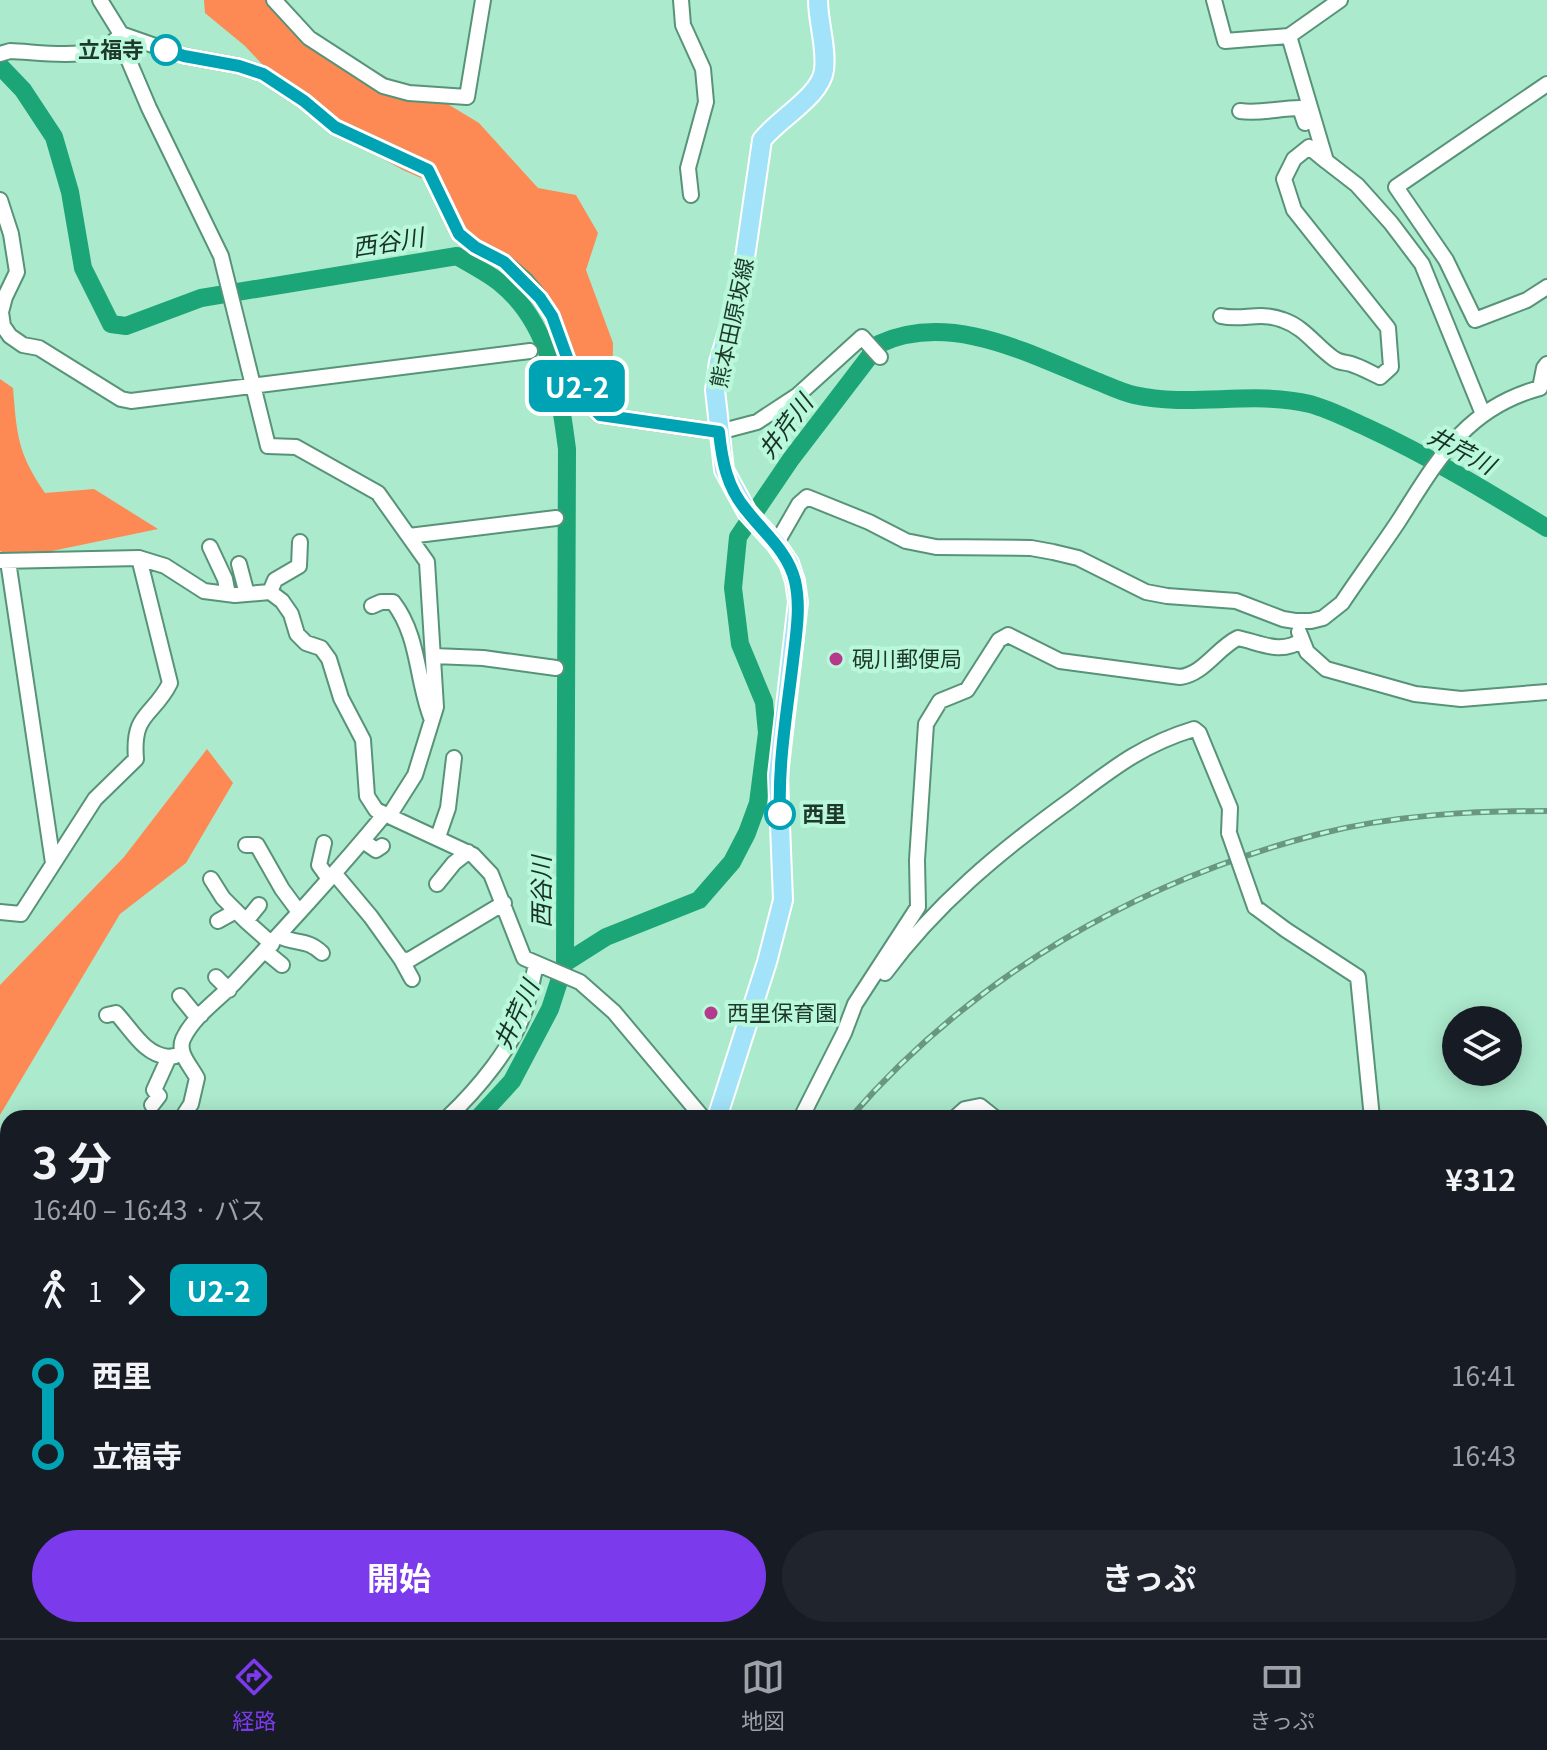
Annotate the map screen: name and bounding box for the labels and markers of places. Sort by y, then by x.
place label: 立福寺 [78,32,144,64]
marker: 立福寺 [151,35,181,65]
place label: 硯川郵便局 [852,641,962,673]
marker: 硯川郵便局 [827,650,845,668]
place label: 西里 [802,796,846,828]
marker: 西里 [765,799,795,829]
place label: 西里保育園 [727,995,837,1027]
marker: 西里保育園 [702,1004,720,1022]

